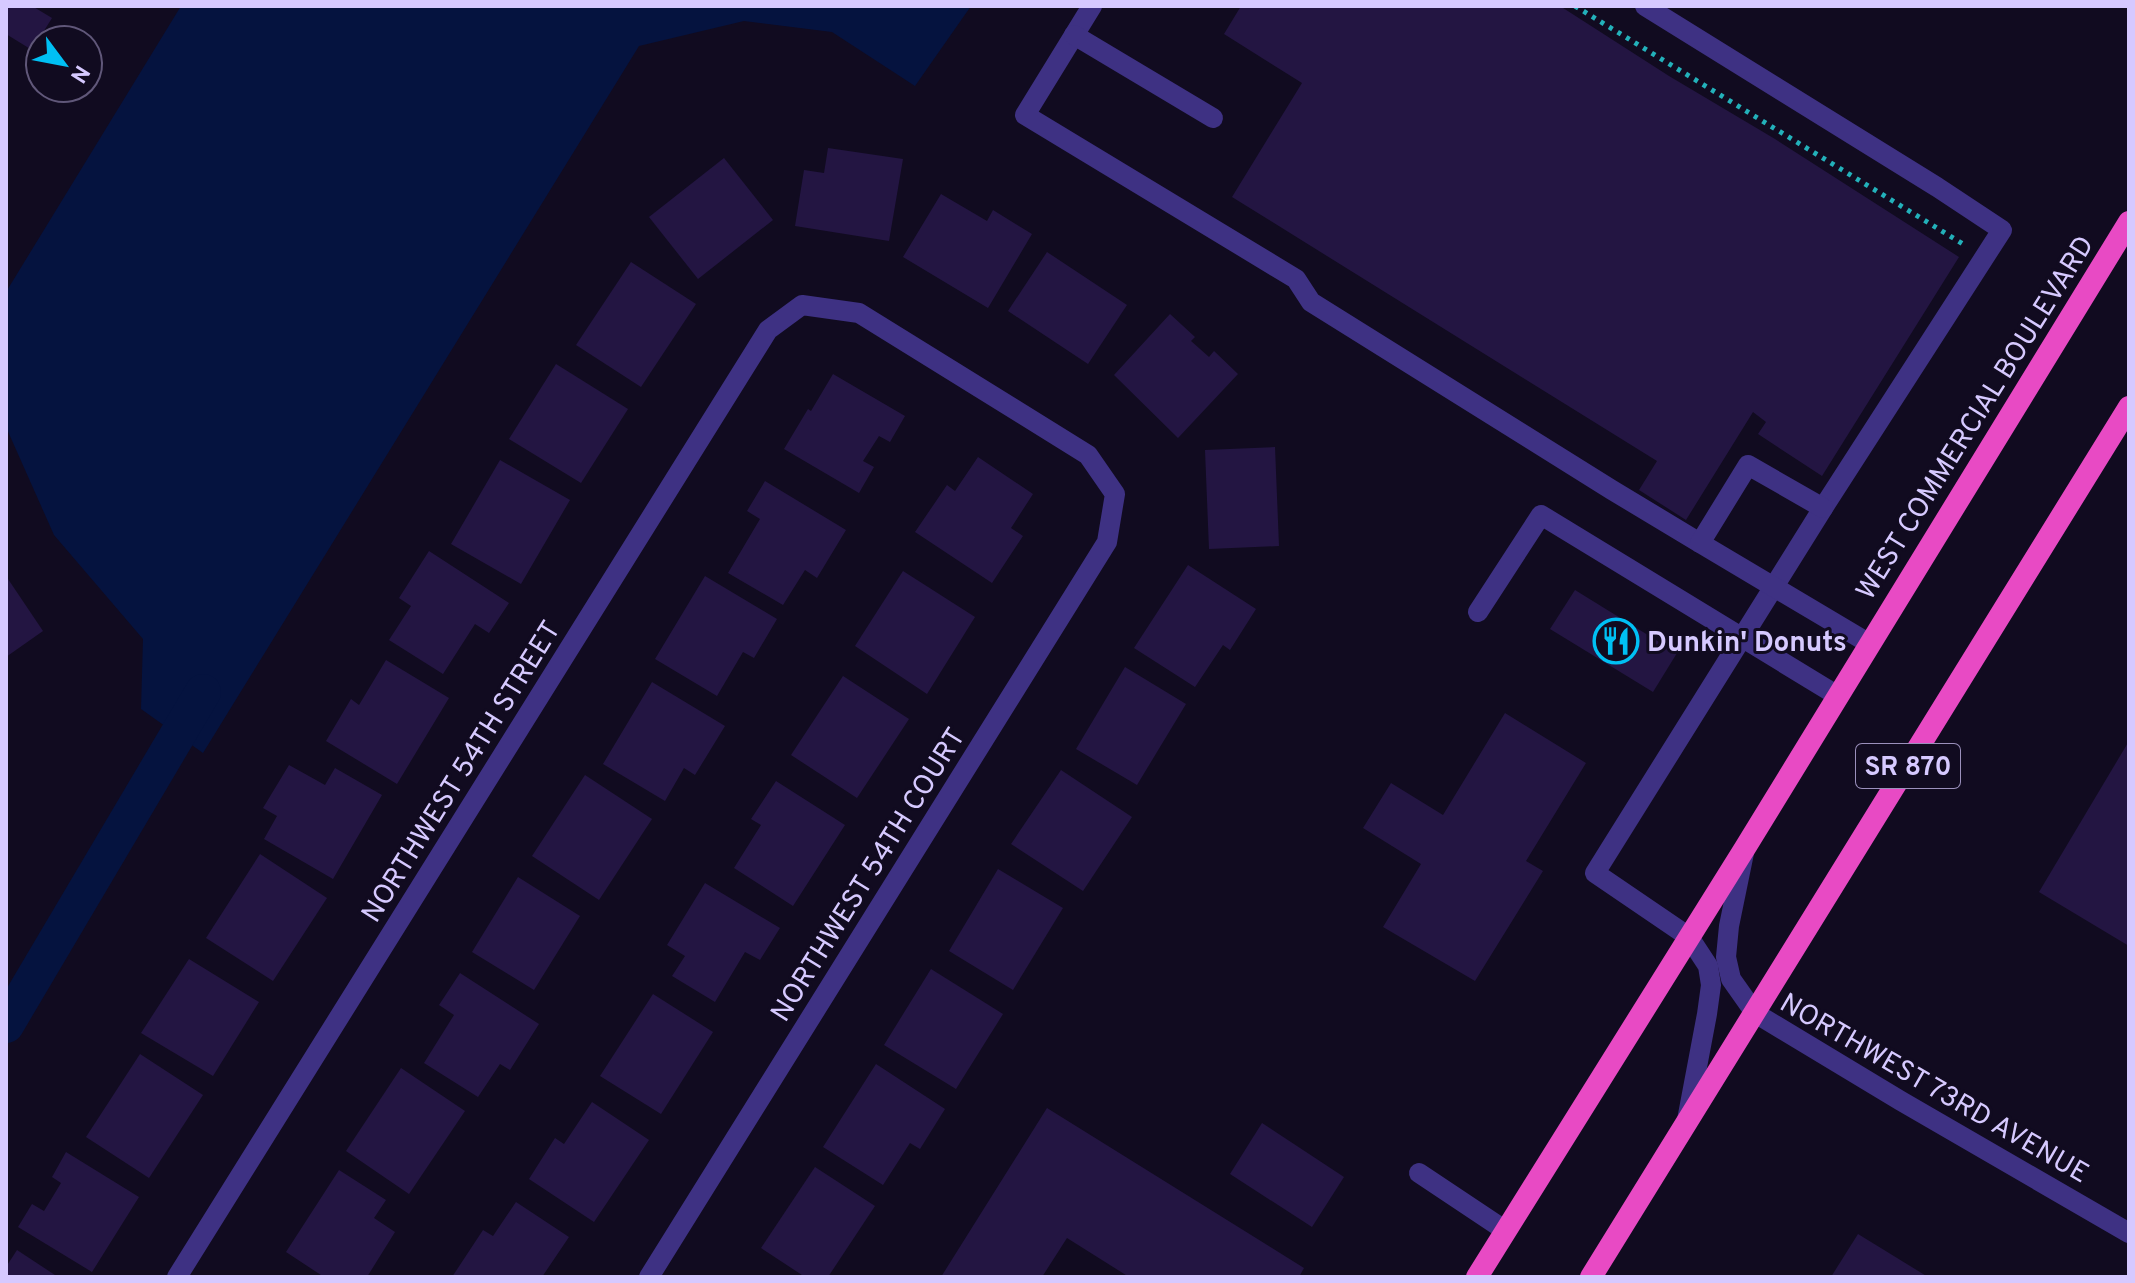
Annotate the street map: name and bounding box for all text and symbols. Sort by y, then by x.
north arrow [24,24,104,104]
text: N [63,59,94,87]
street label: WEST COMMERCIAL BOULEVARD [1849,230,2104,607]
street label: NORTHWEST 54TH STREET [355,615,570,930]
restaurant icon: Dunkin' Donuts [1592,617,1640,665]
place label: Dunkin' Donuts [1647,626,1847,662]
street label: NORTHWEST 54TH COURT [764,722,975,1029]
road number: SR 870 [1856,744,1960,788]
street label: NORTHWEST 73RD AVENUE [1773,986,2094,1193]

